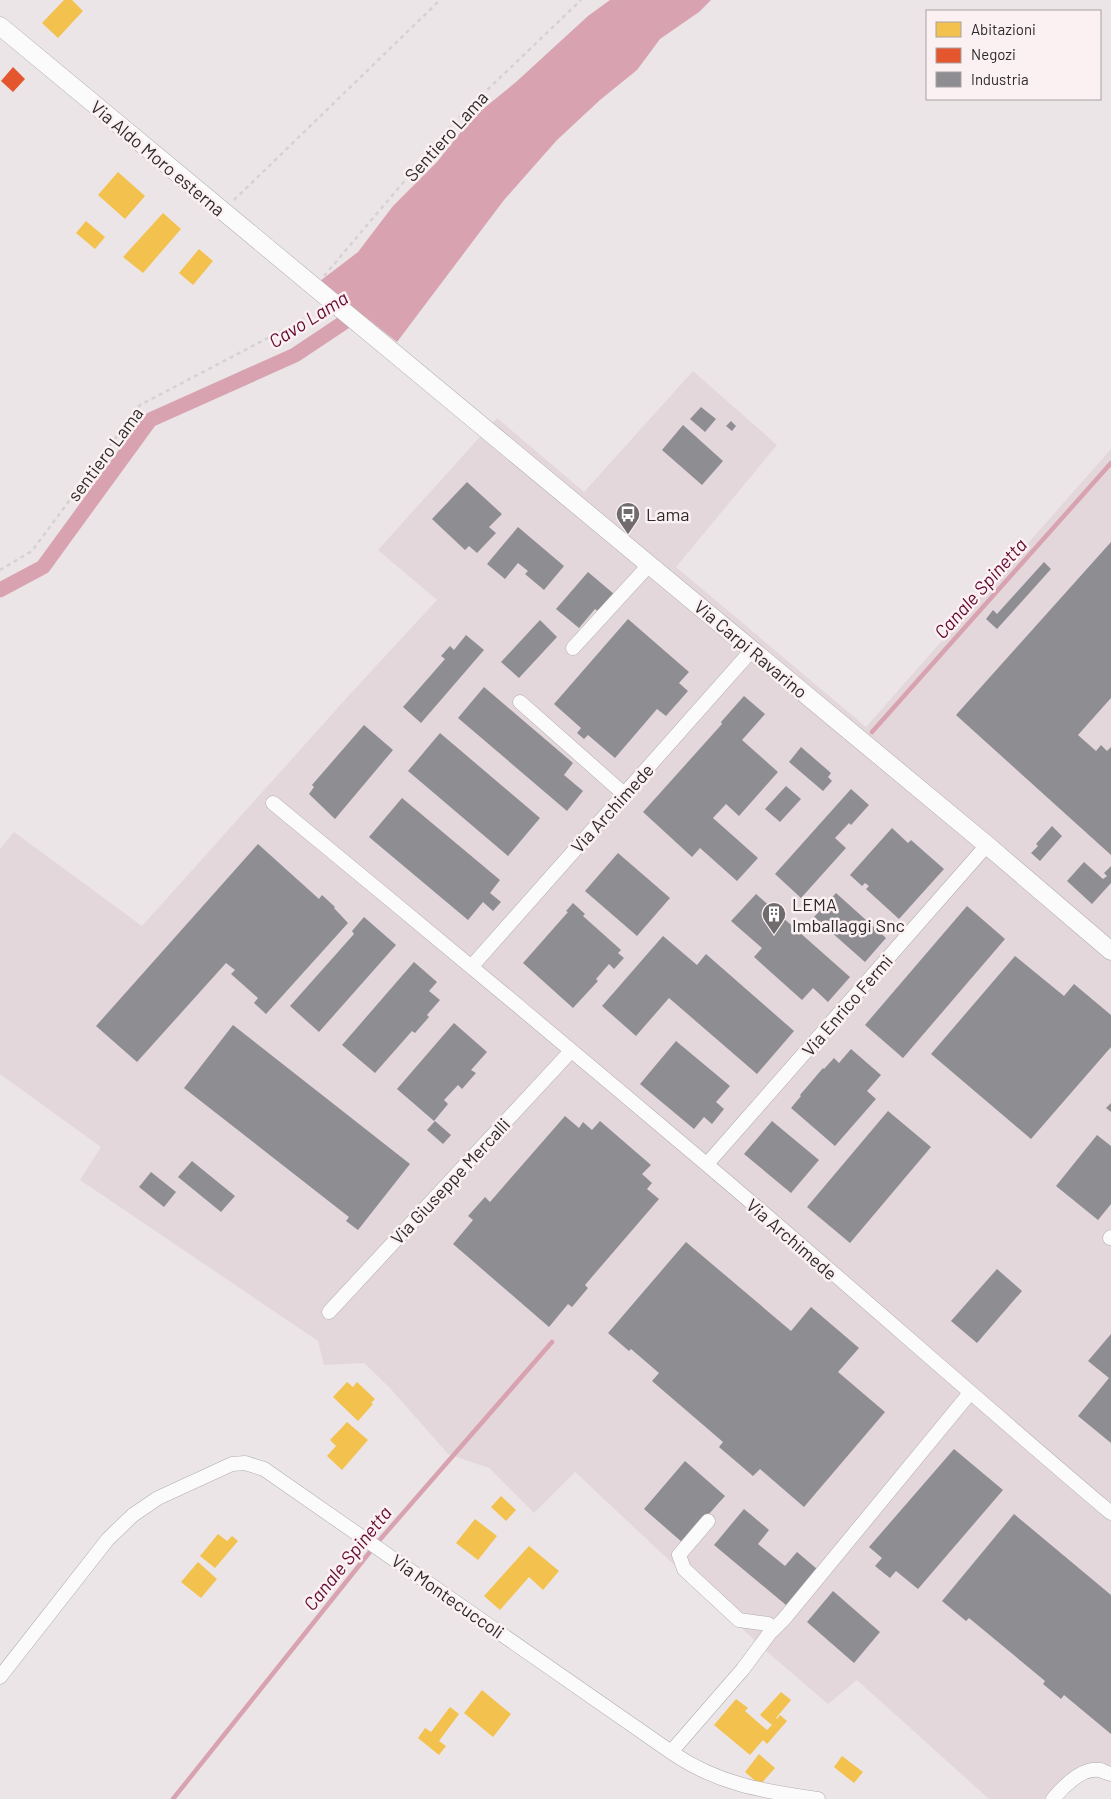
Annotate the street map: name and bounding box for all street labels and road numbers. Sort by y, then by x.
street label: Sentiero Lama [400,86,492,186]
street label: Via Aldo Moro esterna [86,95,230,221]
street label: sentiero Lama [62,403,148,505]
street label: Via Carpi Ravarino [690,595,812,703]
street label: Via Archimede [566,759,658,857]
street label: Via Enrico Fermi [797,950,897,1060]
street label: Via Giuseppe Mercalli [386,1113,514,1249]
street label: Via Archimede [742,1194,842,1284]
street label: Via Montecuccoli [387,1549,509,1643]

